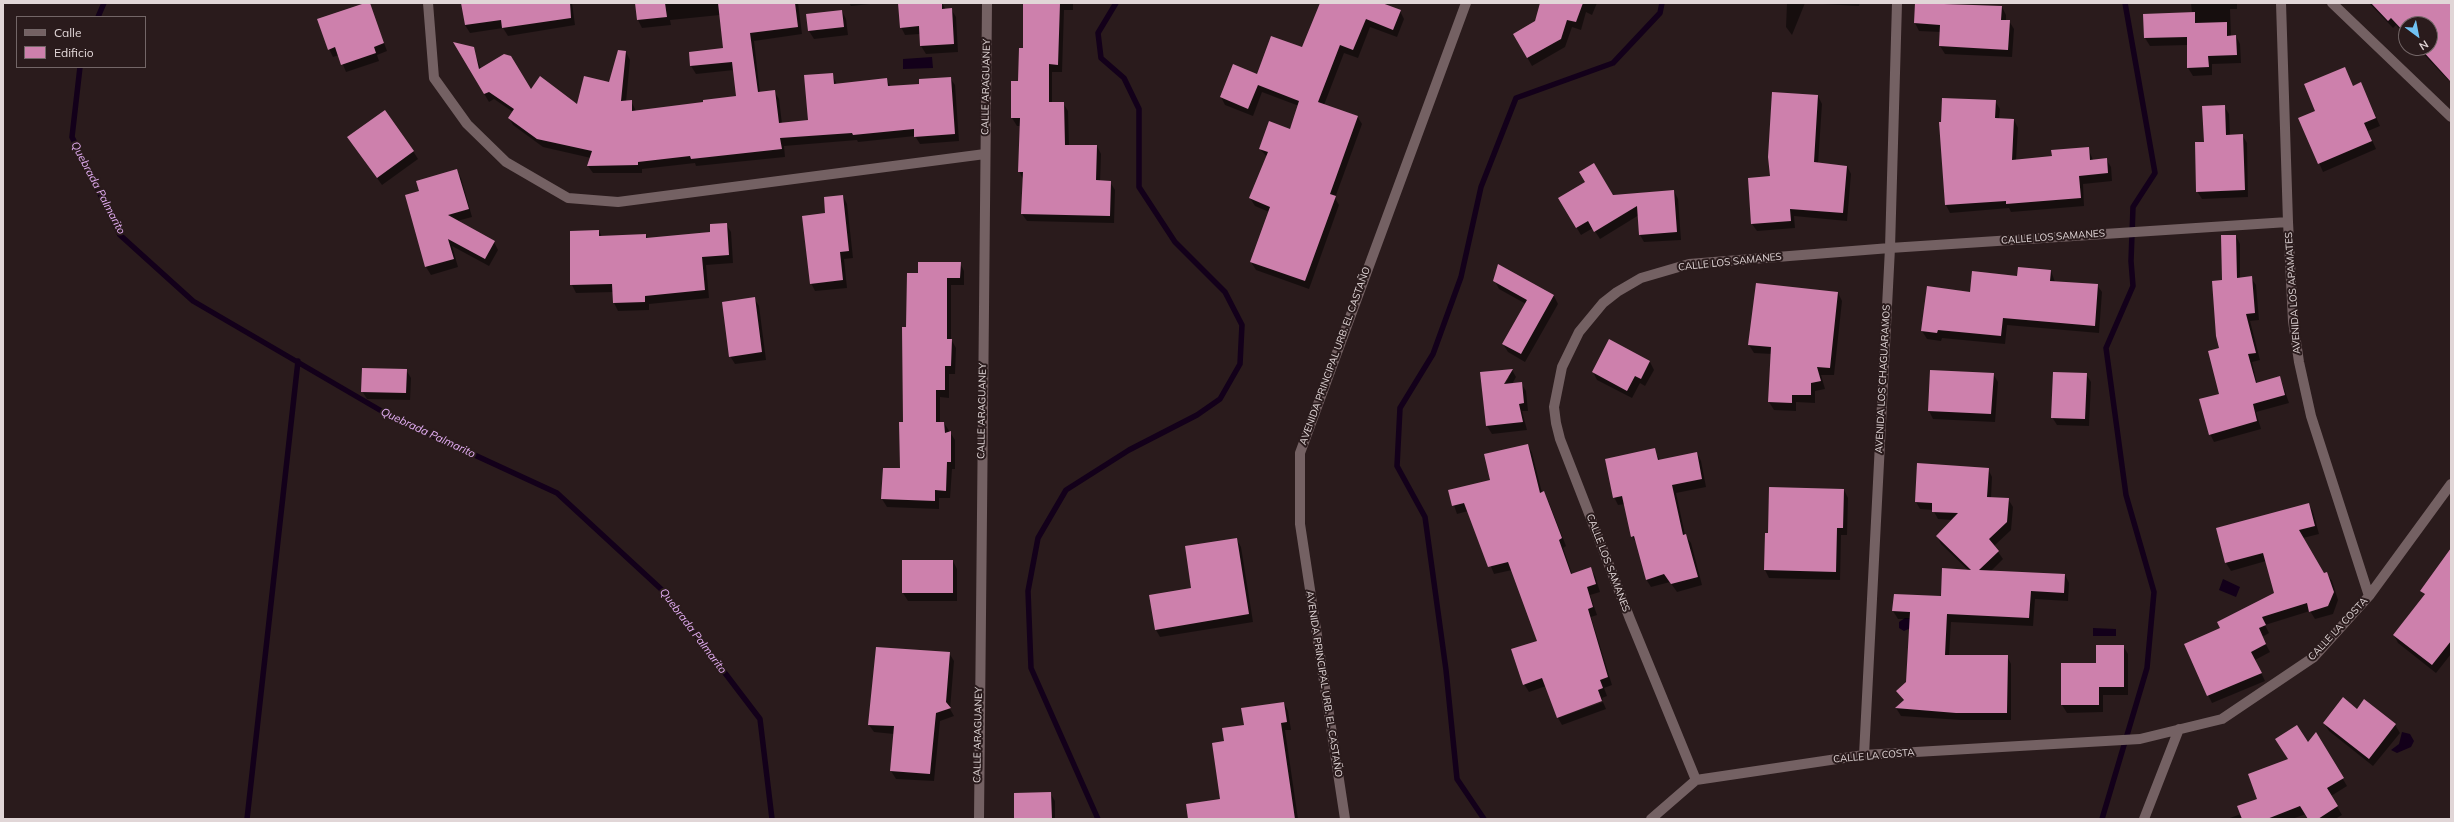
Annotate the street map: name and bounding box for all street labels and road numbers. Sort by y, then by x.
street label: CALLE ARAGUANEY [979,39,993,135]
street label: CALLE LOS SAMANES [2001,227,2105,247]
street label: AVENIDA LOS APAMATES [2283,232,2303,354]
street label: CALLE LOS SAMANES [1678,251,1782,273]
street label: AVENIDA PRINCIPAL URB. EL CASTAÑO [1297,265,1373,447]
street label: AVENIDA LOS CHAGUARAMOS [1873,304,1893,454]
street label: CALLE ARAGUANEY [975,363,989,459]
street label: CALLE LOS SAMANES [1584,512,1632,614]
street label: AVENIDA PRINCIPAL URB. EL CASTAÑO [1303,590,1345,778]
street label: CALLE LA COSTA [2306,595,2370,663]
street label: CALLE ARAGUANEY [971,687,985,783]
street label: CALLE LA COSTA [1833,746,1915,766]

